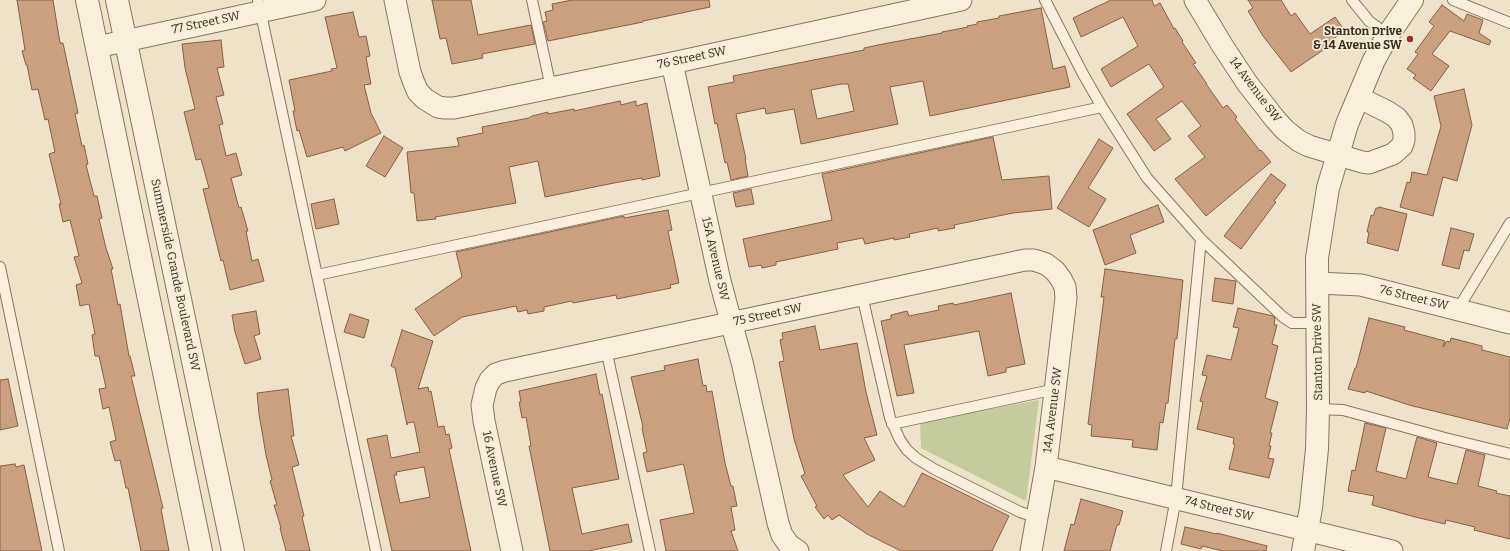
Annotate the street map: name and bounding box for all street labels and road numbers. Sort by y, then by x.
street label: 77 Street SW [170,9,242,37]
street label: 76 Street SW [656,44,728,72]
street label: 14 Avenue SW [1226,55,1284,125]
street label: Summerside Grande Boulevard SW [148,178,202,372]
street label: 15A Avenue SW [698,216,732,302]
street label: 76 Street SW [1378,282,1450,314]
street label: 75 Street SW [732,301,804,329]
street label: Stanton Drive SW [1310,303,1326,401]
street label: 14A Avenue SW [1041,366,1065,454]
street label: 16 Avenue SW [479,429,509,509]
street label: 74 Street SW [1183,493,1255,525]

